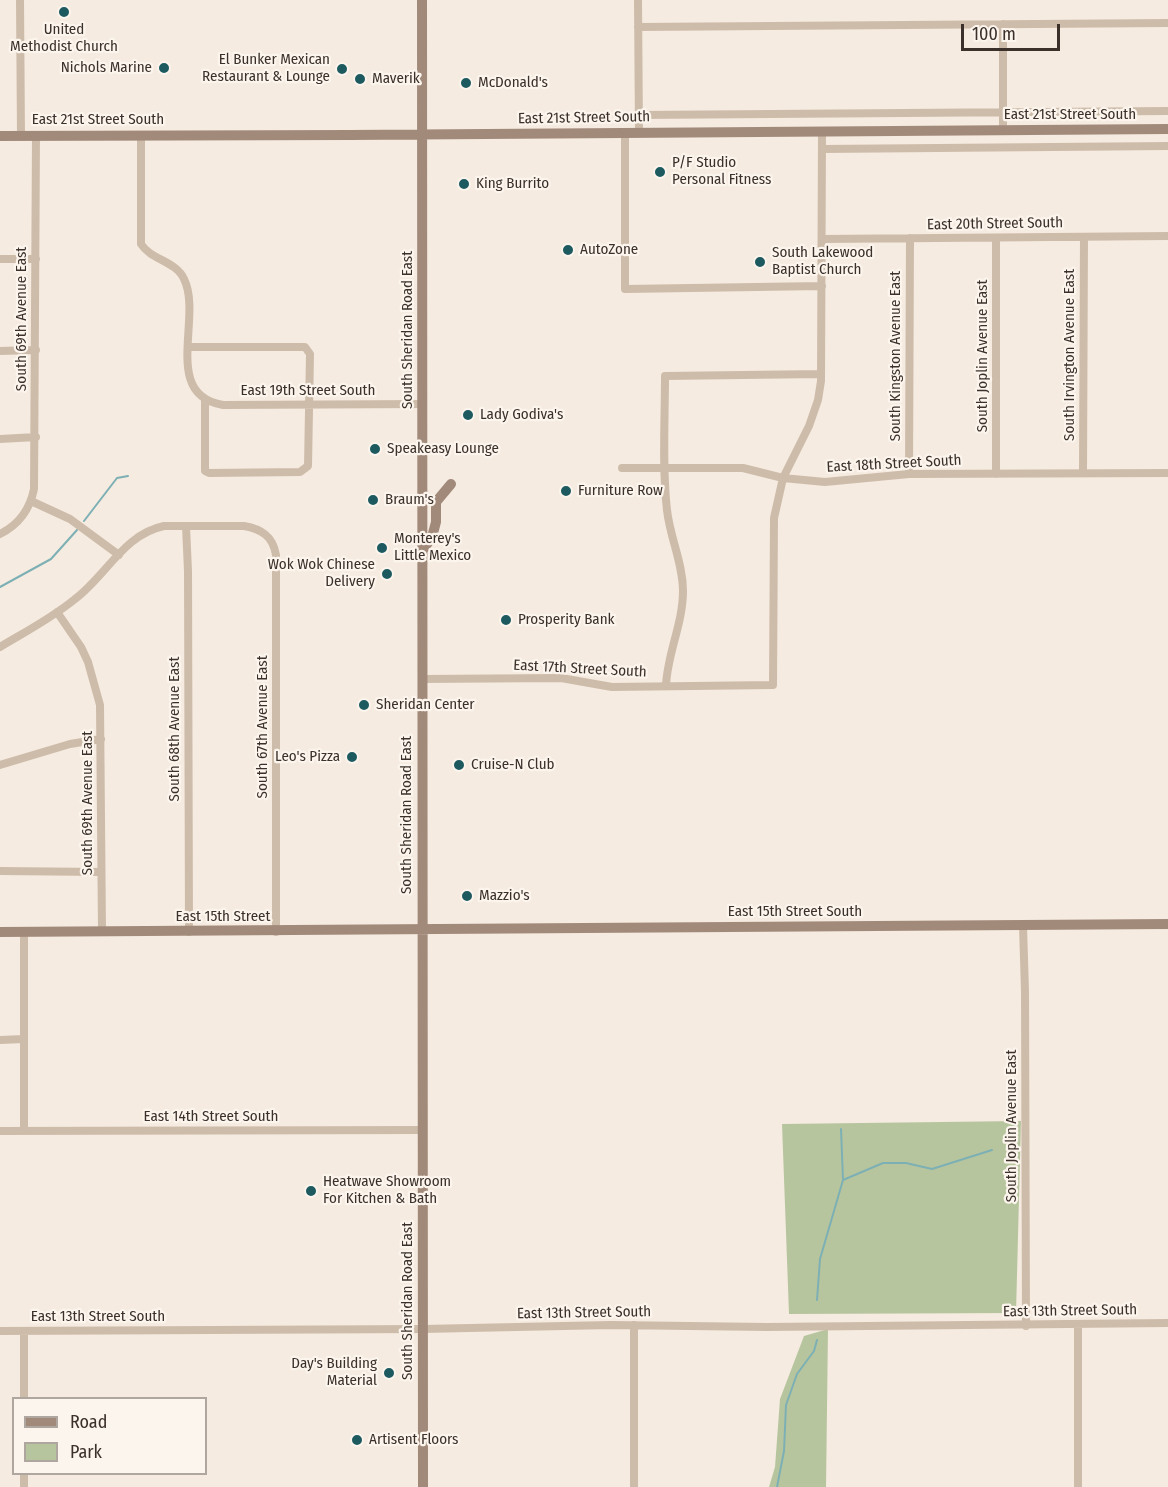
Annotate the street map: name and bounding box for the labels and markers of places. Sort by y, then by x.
marker: United Methodist Church [57,5,71,19]
place label: United Methodist Church [10,21,118,56]
place label: El Bunker Mexican Restaurant & Lounge [202,51,330,86]
place label: Nichols Marine [61,59,152,77]
marker: Nichols Marine [157,61,171,75]
marker: El Bunker Mexican Restaurant & Lounge [335,62,349,76]
place label: Maverik [372,70,420,88]
marker: Maverik [353,72,367,86]
place label: McDonald's [478,74,548,92]
marker: McDonald's [459,76,473,90]
place label: P/F Studio Personal Fitness [672,154,771,189]
marker: P/F Studio Personal Fitness [653,165,667,179]
place label: King Burrito [476,175,549,193]
marker: King Burrito [457,177,471,191]
place label: AutoZone [580,241,638,259]
marker: AutoZone [561,243,575,257]
place label: South Lakewood Baptist Church [772,244,873,279]
marker: South Lakewood Baptist Church [753,255,767,269]
place label: Lady Godiva's [480,406,563,424]
marker: Lady Godiva's [461,408,475,422]
place label: Speakeasy Lounge [387,440,499,458]
marker: Speakeasy Lounge [368,442,382,456]
place label: Furniture Row [578,482,663,500]
marker: Furniture Row [559,484,573,498]
place label: Braum's [385,491,434,509]
marker: Braum's [366,493,380,507]
place label: Monterey's Little Mexico [394,530,471,565]
marker: Monterey's Little Mexico [375,541,389,555]
place label: Wok Wok Chinese Delivery [268,556,375,591]
marker: Wok Wok Chinese Delivery [380,567,394,581]
place label: Prosperity Bank [518,611,615,629]
marker: Prosperity Bank [499,613,513,627]
place label: Sheridan Center [376,696,475,714]
marker: Sheridan Center [357,698,371,712]
place label: Leo's Pizza [275,748,340,766]
marker: Leo's Pizza [345,750,359,764]
place label: Cruise-N Club [471,756,554,774]
marker: Cruise-N Club [452,758,466,772]
place label: Mazzio's [479,887,530,905]
marker: Mazzio's [460,889,474,903]
place label: Heatwave Showroom For Kitchen & Bath [323,1173,451,1208]
marker: Heatwave Showroom For Kitchen & Bath [304,1184,318,1198]
place label: Day's Building Material [291,1355,377,1390]
marker: Day's Building Material [382,1366,396,1380]
place label: Artisent Floors [369,1431,458,1449]
marker: Artisent Floors [350,1433,364,1447]

